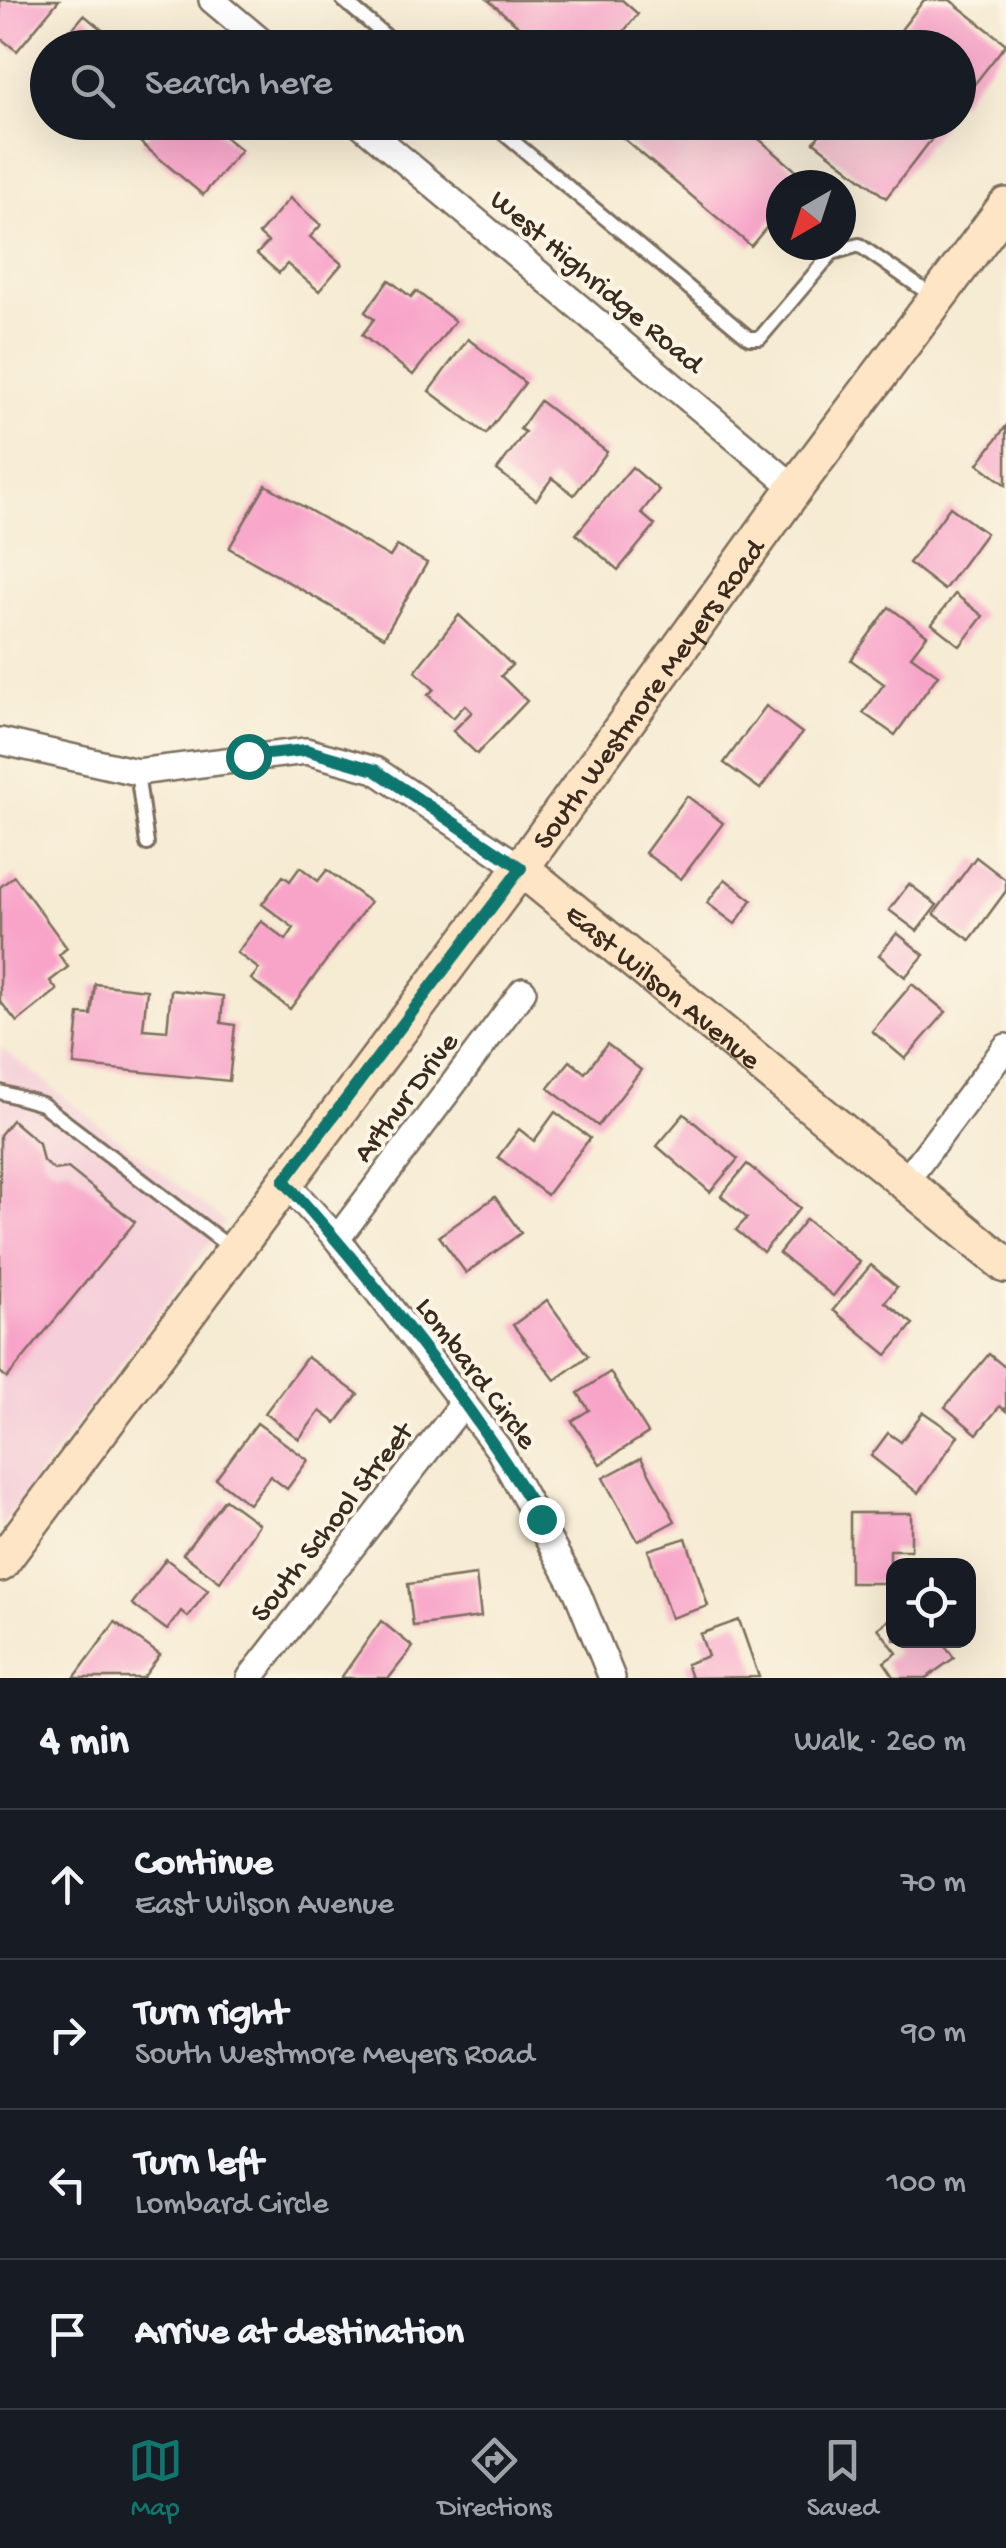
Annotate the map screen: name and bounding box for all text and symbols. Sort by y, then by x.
search box [30,30,976,140]
icon: search [65,58,120,113]
text: Search here [145,63,332,107]
north arrow [766,170,856,260]
street label: West Highridge Road [481,184,711,385]
street label: South Westmore Meyers Road [527,532,776,858]
route start [226,734,272,780]
street label: East Wilson Avenue [556,898,767,1079]
street label: Arthur Drive [347,1026,468,1171]
street label: Lombard Circle [406,1292,543,1458]
street label: South School Street [245,1415,424,1631]
route end [519,1497,565,1543]
map controls [886,1558,976,1648]
button: locate [886,1558,976,1648]
text: 4 min [40,1719,129,1768]
text: Walk · 260 m [794,1724,966,1762]
text: Continue [135,1843,273,1887]
icon: ahead [40,1857,95,1912]
text: 70 m [901,1865,966,1903]
text: East Wilson Avenue [135,1887,394,1925]
text: Turn right [135,1993,287,2037]
icon: right [40,2007,95,2062]
text: 90 m [902,2015,966,2053]
text: South Westmore Meyers Road [135,2037,534,2075]
text: Turn left [135,2143,263,2187]
icon: left [40,2157,95,2212]
text: 100 m [886,2165,966,2203]
text: Lombard Circle [135,2187,328,2225]
icon: arrive [40,2307,95,2362]
text: Arrive at destination [135,2312,464,2356]
tab: Map [128,2433,183,2526]
tab: Directions [438,2433,552,2526]
tab: Saved [807,2433,878,2526]

